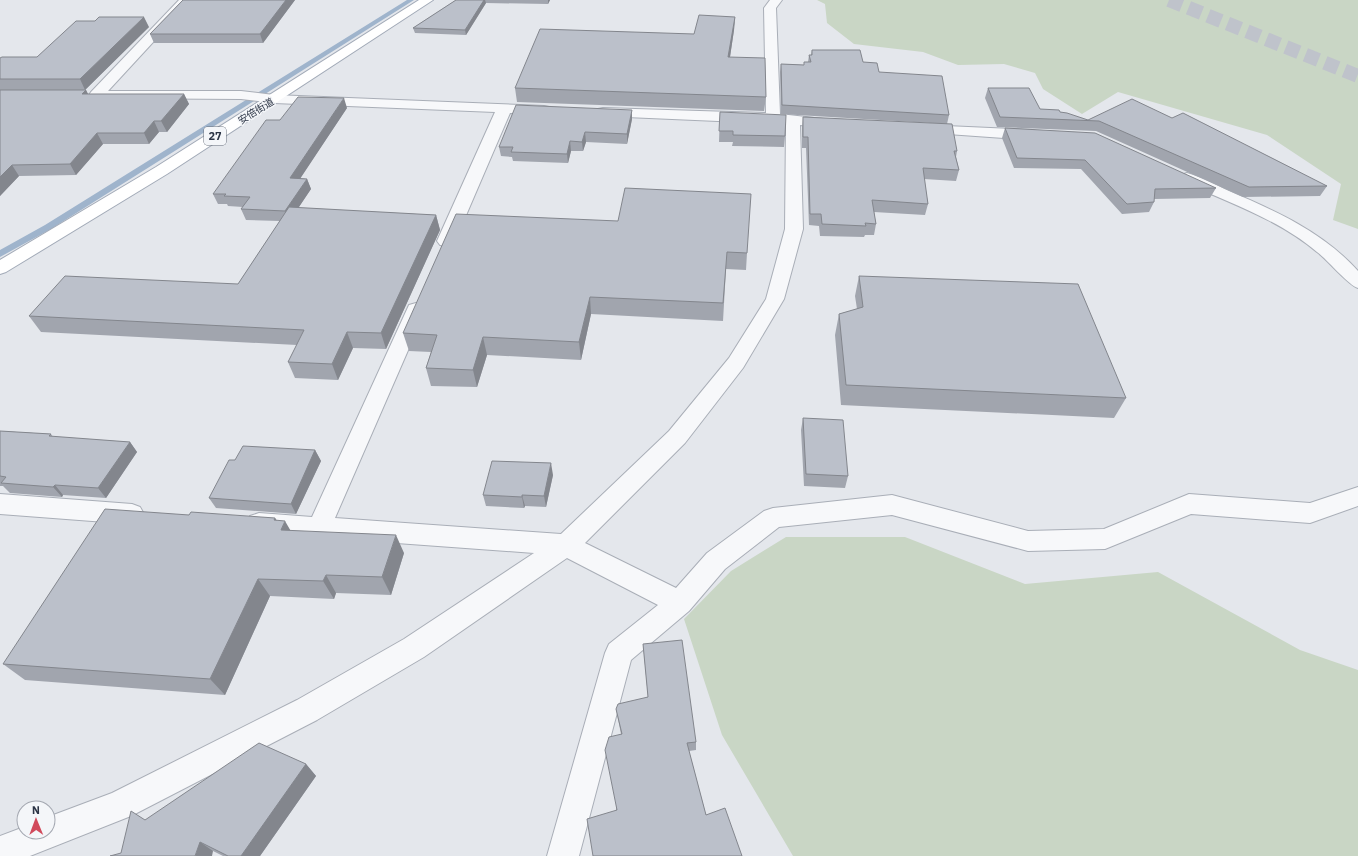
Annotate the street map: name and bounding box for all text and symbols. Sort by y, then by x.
street label: 安倍街道 [236,95,276,127]
road number: 27 [204,127,226,145]
north arrow [16,800,56,840]
text: N [32,803,40,817]

